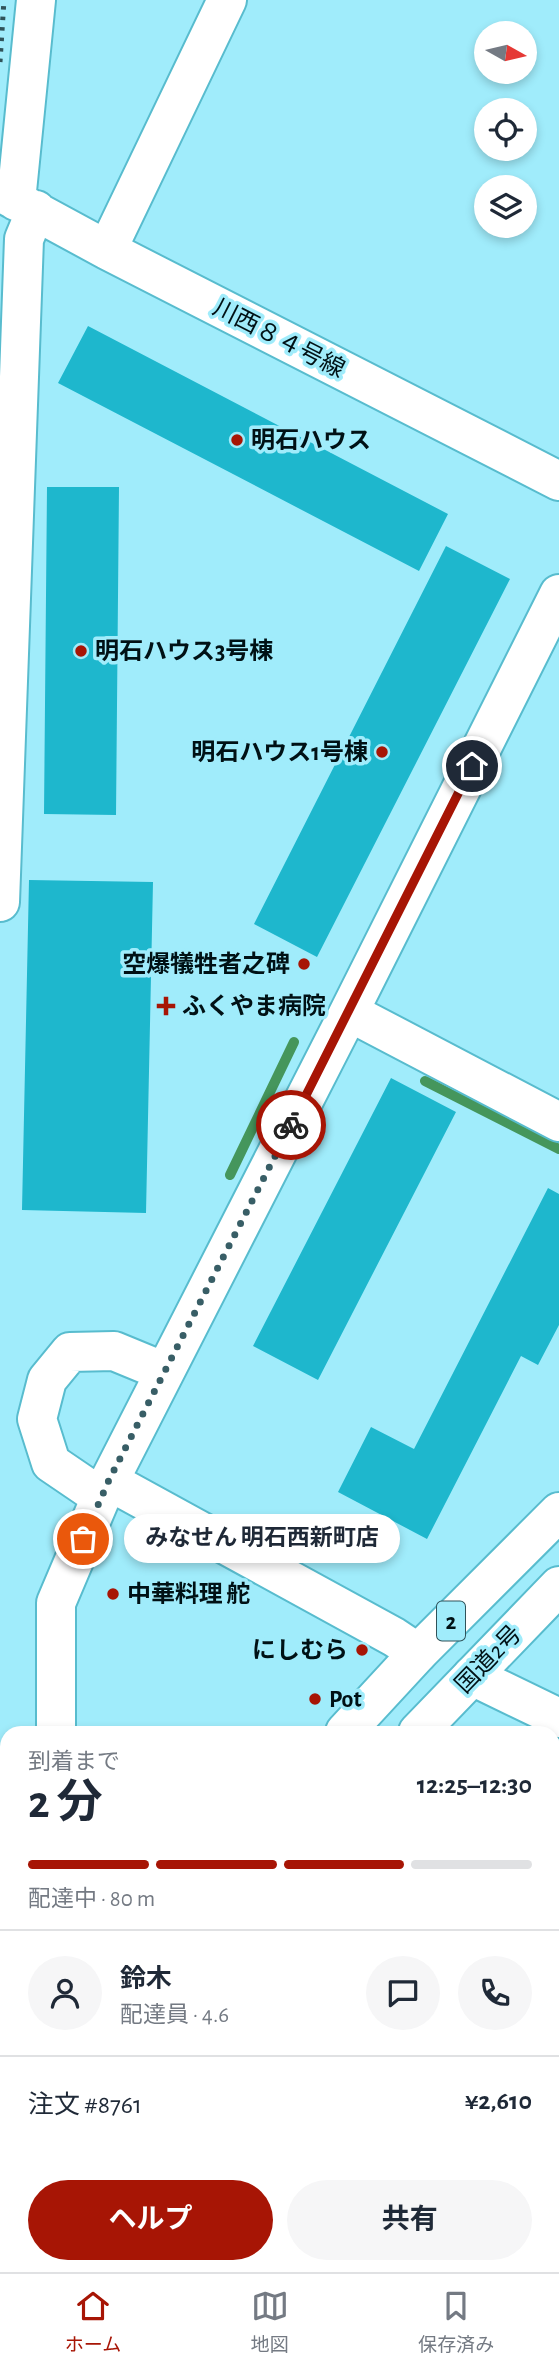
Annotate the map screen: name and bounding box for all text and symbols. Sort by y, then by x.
north arrow [474,21,537,84]
map controls [474,21,537,238]
button: locate [474,98,537,161]
button: layers [474,175,537,238]
street label: 川西８４号線 [209,294,349,382]
place label: 明石ハウス [251,428,371,453]
marker: 明石ハウス [229,432,245,448]
place label: 明石ハウス3号棟 [95,638,273,664]
marker: 明石ハウス3号棟 [73,643,89,659]
pin [442,736,502,796]
place label: 明石ハウス1号棟 [191,739,368,765]
marker: 明石ハウス1号棟 [374,744,390,760]
icon: home [453,747,491,785]
place label: 空爆犠牲者之碑 [122,951,290,977]
marker: 空爆犠牲者之碑 [296,956,312,972]
place label: ふくやま病院 [182,993,326,1019]
marker: ふくやま病院 [156,996,176,1016]
courier [256,1090,326,1160]
icon: bike [272,1106,310,1144]
pin [53,1509,113,1569]
callout: みなせん 明石西新町店 [125,1514,402,1564]
icon: bag [64,1520,102,1558]
text: みなせん 明石西新町店 [145,1527,379,1550]
place label: 中華料理 舵 [127,1581,251,1607]
marker: 中華料理 舵 [105,1586,121,1602]
road number: 2 [437,1602,465,1640]
street label: 国道2号 [450,1620,526,1698]
place label: にしむら [252,1638,348,1663]
marker: にしむら [354,1642,370,1658]
place label: Pot [329,1688,362,1712]
marker: Pot [307,1691,323,1707]
text: 到着まで [28,1751,120,1774]
text: 12:25–12:30 [417,1772,532,1798]
text: 2 分 [28,1780,103,1826]
text: 配達中 · 80 m [28,1888,155,1911]
button: person [28,1956,102,2030]
button: chat [366,1956,440,2030]
button: phone [458,1956,532,2030]
text: 鈴木 [120,1966,172,1992]
text: 配達員 · 4.6 [120,2004,229,2027]
text: ¥2,610 [465,2088,532,2114]
text: 注文 #8761 [28,2092,142,2118]
button: ヘルプ [28,2180,273,2260]
button: 共有 [287,2180,532,2260]
tab: ホーム [65,2287,121,2357]
tab: 地図 [251,2287,289,2357]
tab: 保存済み [418,2287,494,2357]

